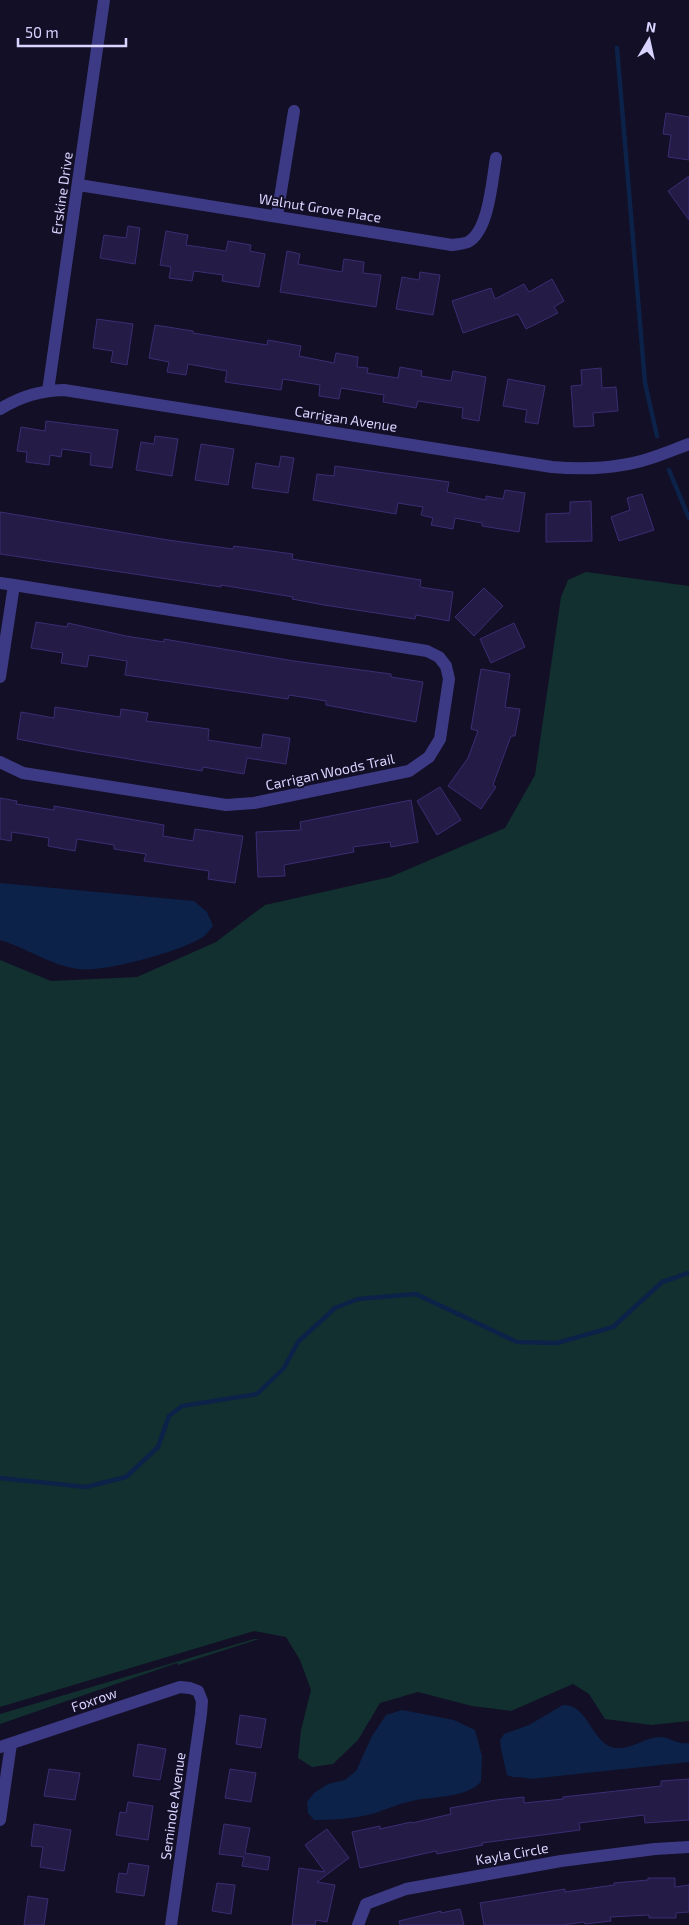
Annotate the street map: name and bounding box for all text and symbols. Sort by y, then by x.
scale bar [18,15,125,47]
north arrow [624,15,674,65]
text: N [645,17,657,36]
text: 50 m [25,23,59,41]
street label: Erskine Drive [47,151,76,235]
street label: Walnut Grove Place [258,189,383,226]
street label: Carrigan Avenue [294,402,399,435]
street label: Carrigan Woods Trail [264,749,397,793]
street label: Foxrow [69,1684,119,1715]
street label: Seminole Avenue [157,1751,188,1861]
street label: Kayla Circle [474,1839,550,1868]

